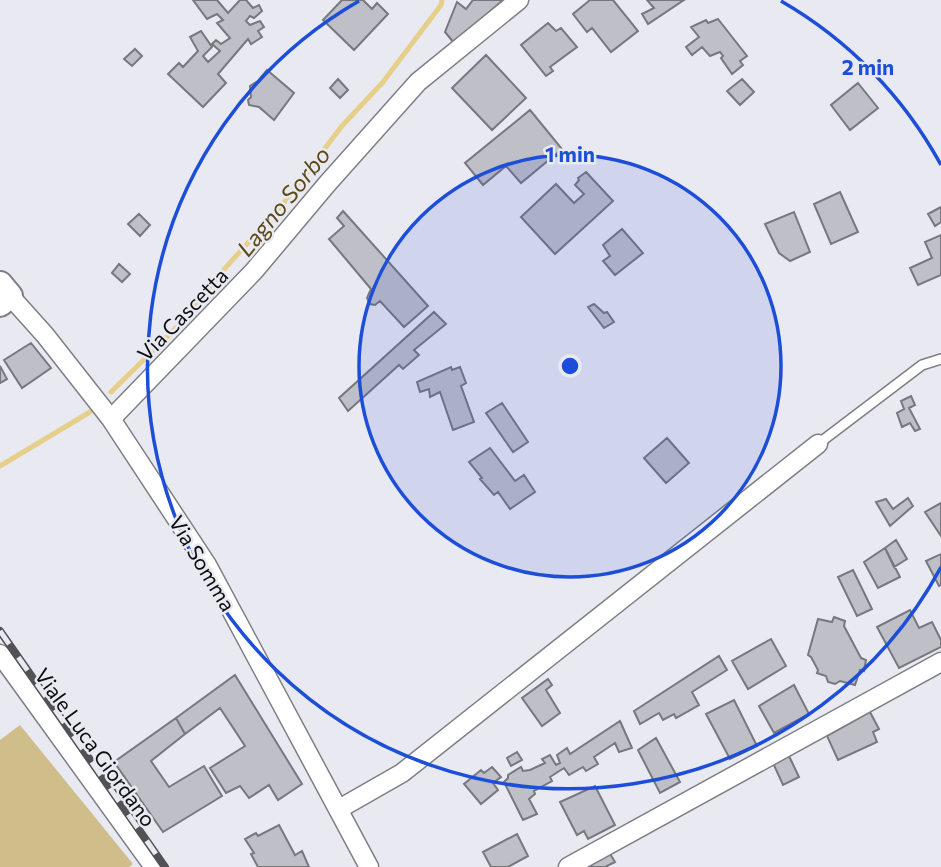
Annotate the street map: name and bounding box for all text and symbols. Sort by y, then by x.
text: 2 min [842,54,894,79]
water label: Lagno Sorbo [230,141,336,261]
text: 1 min [545,141,595,166]
street label: Via Cascetta [132,262,232,366]
centre of rings [558,354,582,378]
street label: Via Somma [165,511,241,615]
street label: Viale Luca Giordano [30,663,162,831]

